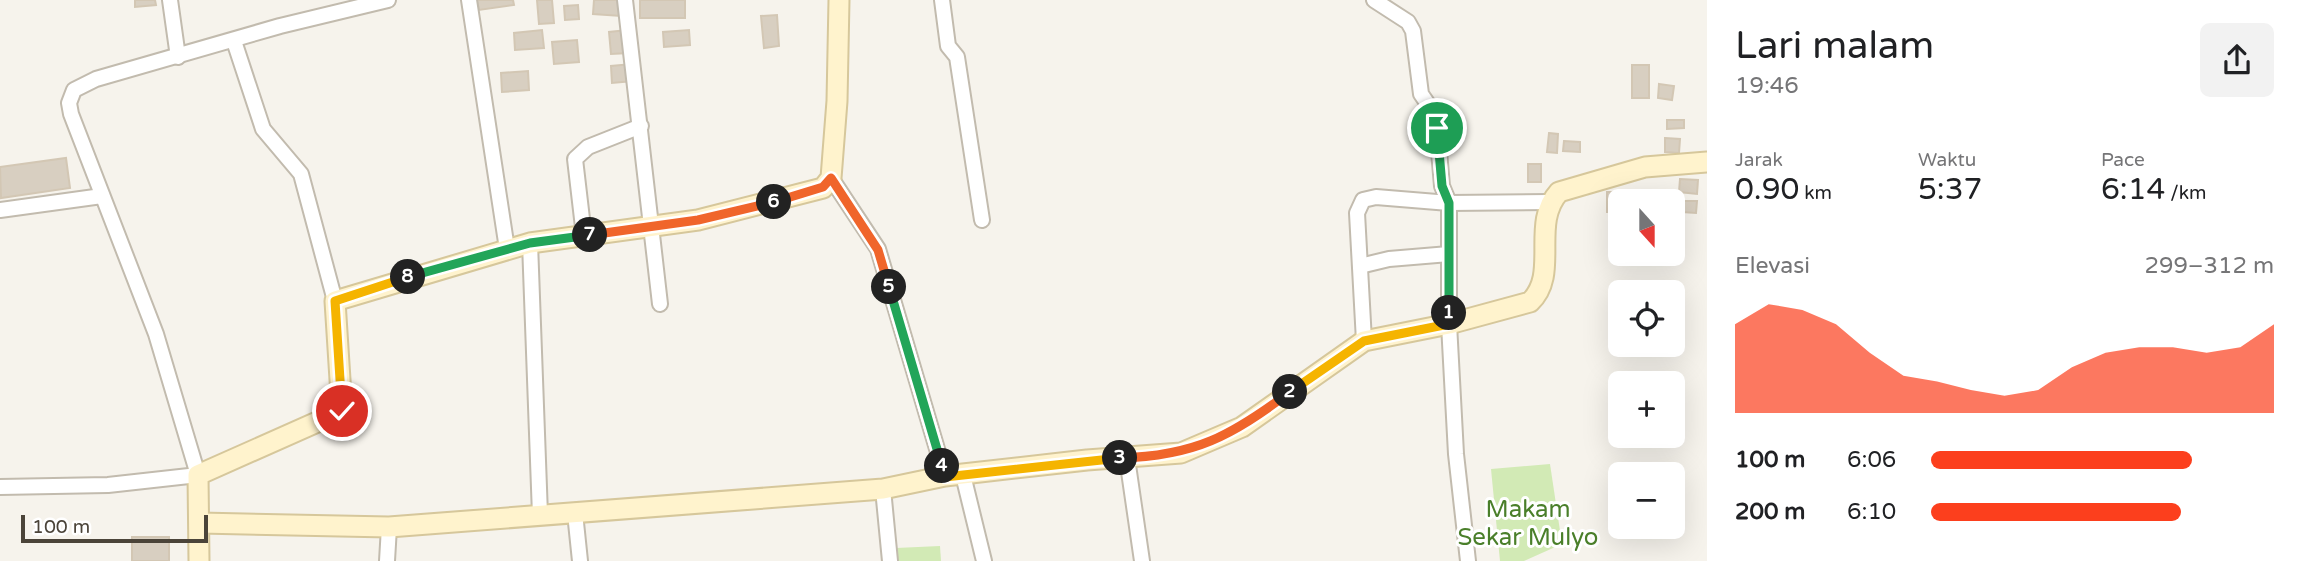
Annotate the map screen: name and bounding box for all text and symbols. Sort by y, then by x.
text: Lari malam [1735,23,1934,69]
button: share [2200,23,2274,97]
text: 19:46 [1735,72,1799,100]
pin [1407,98,1467,158]
icon: arrive [1418,109,1456,147]
text: Jarak [1735,149,1783,171]
text: Waktu [1918,149,1976,171]
text: Pace [2101,149,2145,171]
text: 0.90 [1735,171,1799,208]
text: 5:37 [1918,171,1982,208]
text: 6:14 [2101,171,2165,208]
text: km [1799,182,1832,204]
text: /km [2165,182,2206,204]
pin: 6 [756,184,792,220]
north arrow [1608,189,1685,266]
map controls [1608,189,1685,539]
text: 6 [768,190,779,212]
pin: 7 [572,218,608,252]
text: 7 [584,223,595,245]
text: Elevasi [1735,252,1810,280]
text: 299–312 m [2145,252,2274,280]
pin: 8 [390,260,426,294]
text: 8 [402,265,413,287]
pin: 5 [872,270,906,304]
text: 5 [883,275,894,297]
button: locate [1608,280,1685,357]
pin: 1 [1432,296,1466,330]
text: 1 [1443,301,1454,323]
button: + [1608,371,1685,448]
pin: 2 [1272,374,1308,410]
text: 2 [1284,380,1295,402]
pin [312,381,372,441]
icon: check [323,392,361,430]
pin: 3 [1102,440,1138,476]
text: 3 [1114,446,1125,468]
text: 100 m [1735,446,1805,474]
text: 6:06 [1847,446,1896,474]
pin: 4 [925,448,960,484]
text: 4 [936,454,947,476]
button: − [1608,462,1685,539]
park label: Makam Sekar Mulyo [1458,495,1598,552]
text: 200 m [1735,498,1805,526]
text: 6:10 [1847,498,1896,526]
scale bar [21,512,208,544]
text: 100 m [32,516,90,538]

